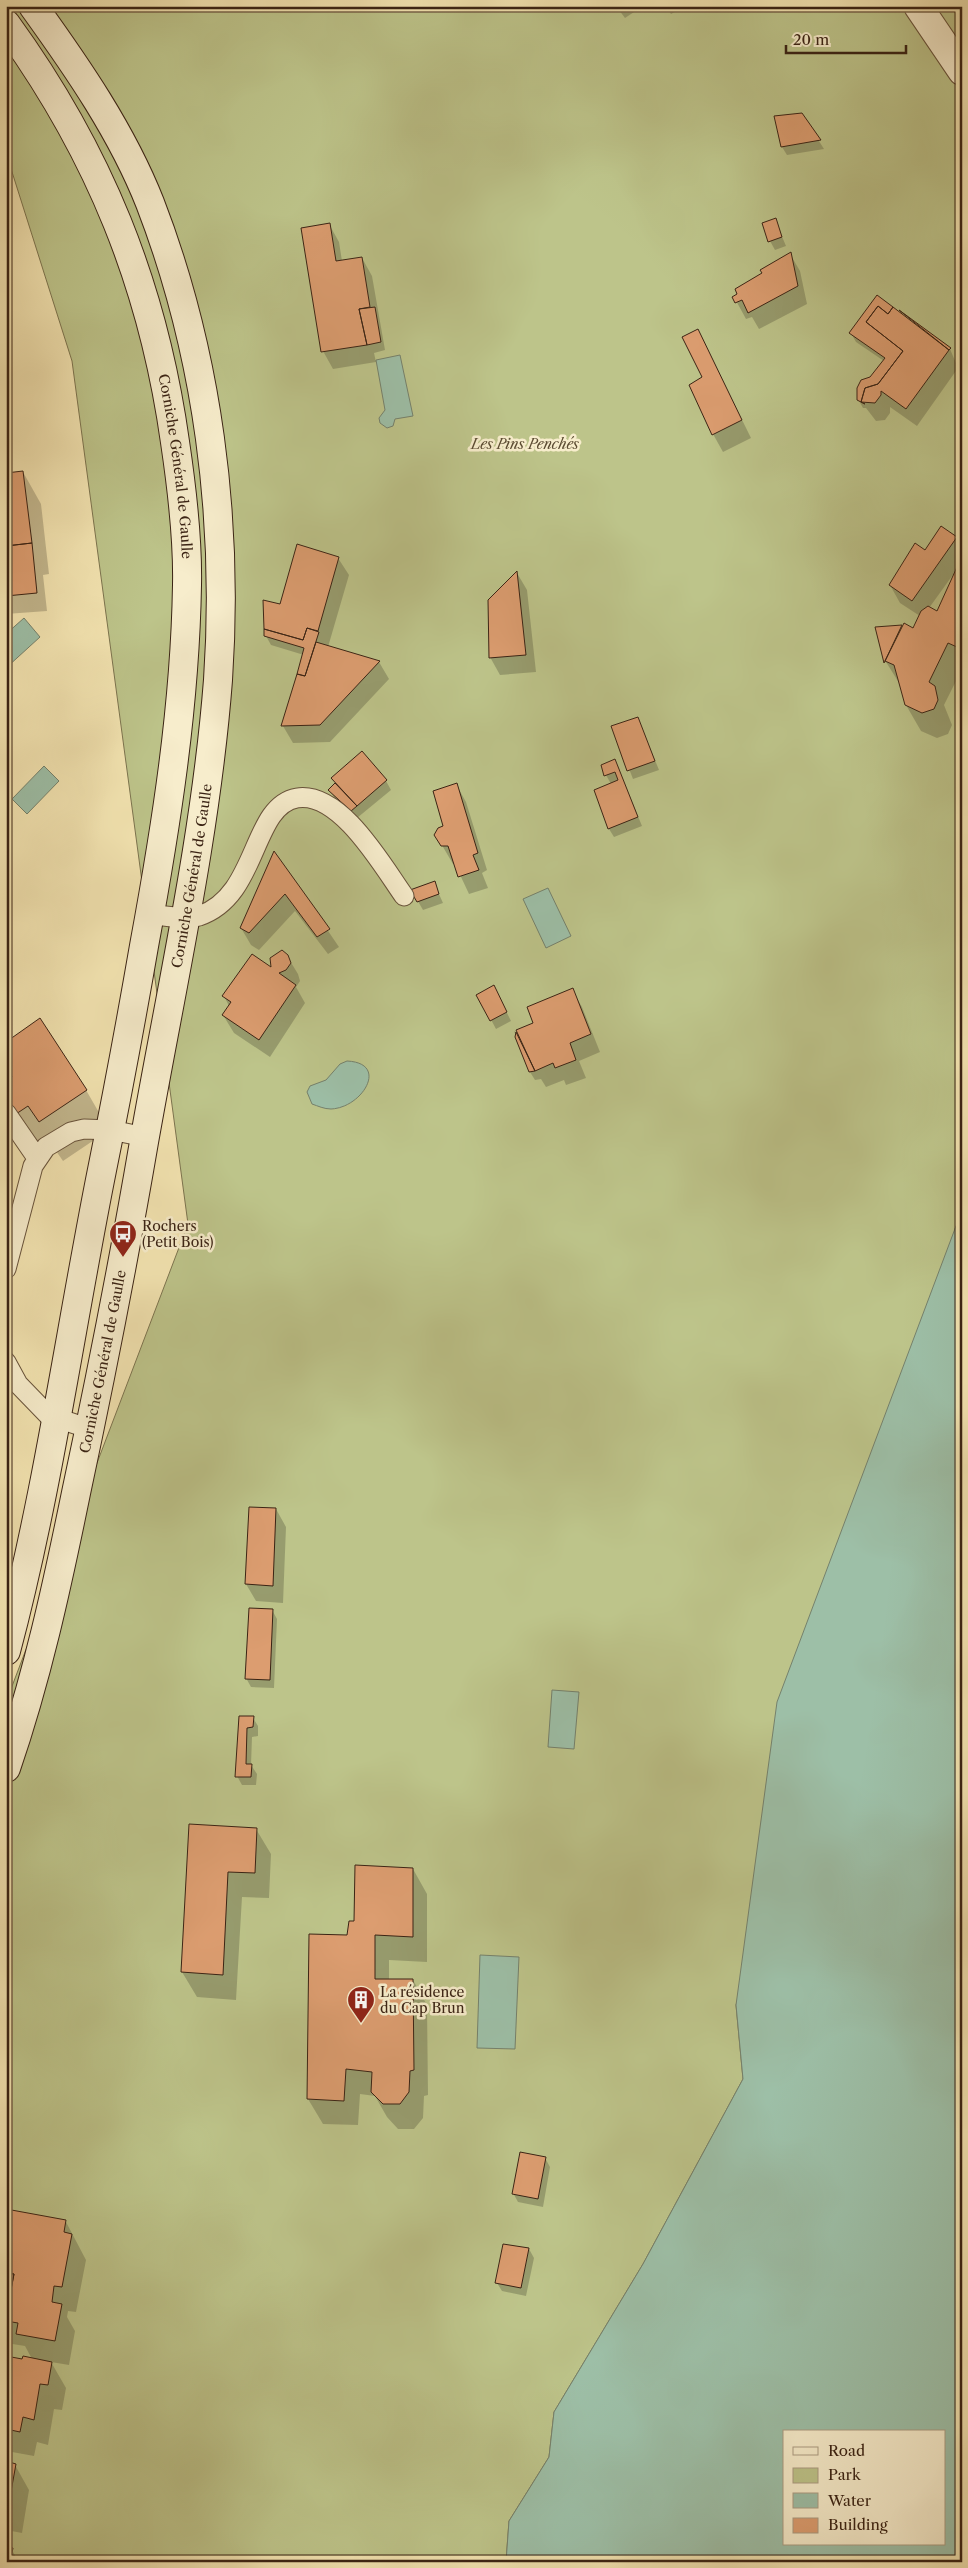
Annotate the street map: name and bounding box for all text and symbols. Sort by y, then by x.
scale bar [786,22,906,54]
text: 20 m [793,30,829,49]
street label: Corniche Général de Gaulle [154,372,196,559]
park label: Les Pins Penchés [470,435,580,453]
street label: Corniche Général de Gaulle [168,782,216,969]
place label: Rochers (Petit Bois) [142,1217,214,1251]
bus stop icon: Rochers (Petit Bois) [108,1219,138,1258]
street label: Corniche Général de Gaulle [76,1268,130,1455]
place label: La résidence du Cap Brun [380,1983,465,2017]
building icon: La résidence du Cap Brun [346,1985,376,2024]
legend [783,2430,946,2546]
text: Road [828,2441,865,2460]
text: Park [828,2465,862,2484]
text: Water [827,2491,872,2510]
text: Building [828,2515,888,2534]

